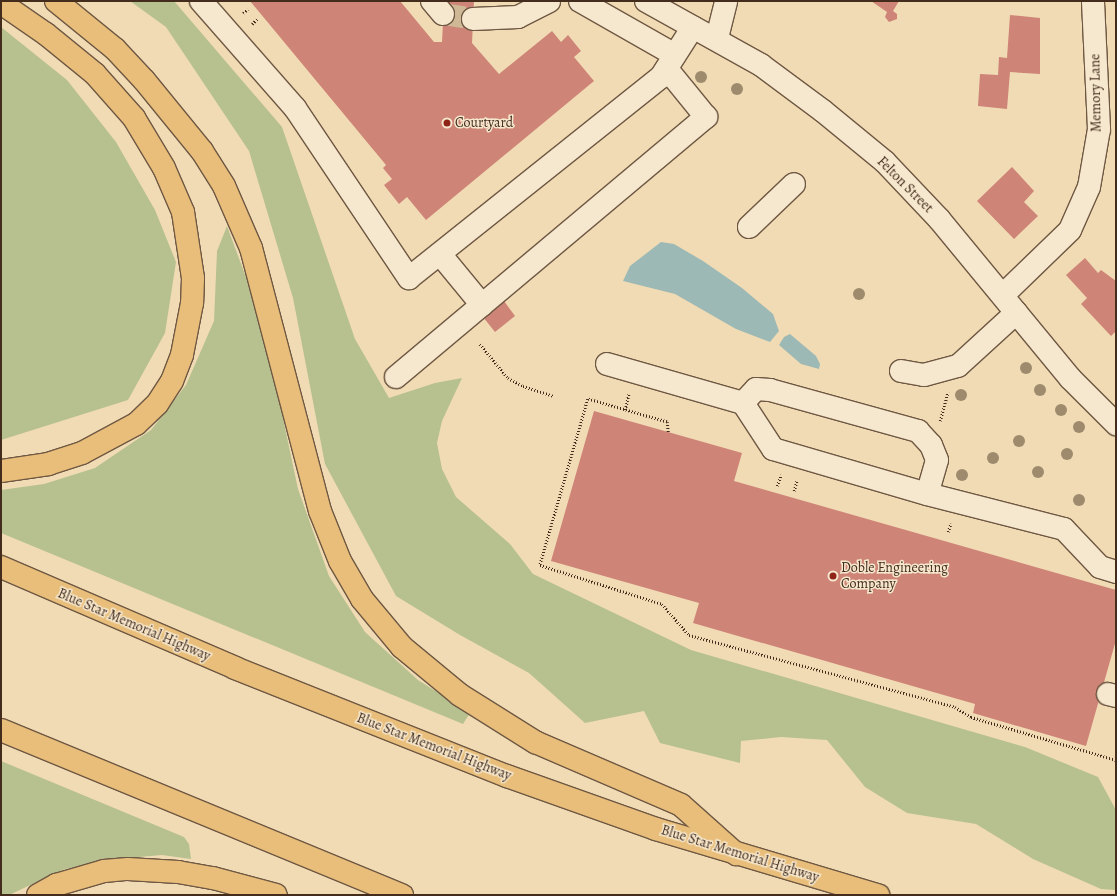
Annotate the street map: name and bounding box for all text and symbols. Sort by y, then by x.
street label: Memory Lane [1087,54,1105,132]
place label: Courtyard [455,115,513,131]
marker: Courtyard [442,118,452,128]
street label: Felton Street [873,153,937,217]
place label: Doble Engineering Company [841,560,948,592]
marker: Doble Engineering Company [828,571,838,581]
street label: Blue Star Memorial Highway [55,585,213,665]
street label: Blue Star Memorial Highway [354,710,514,784]
street label: Blue Star Memorial Highway [659,822,821,886]

